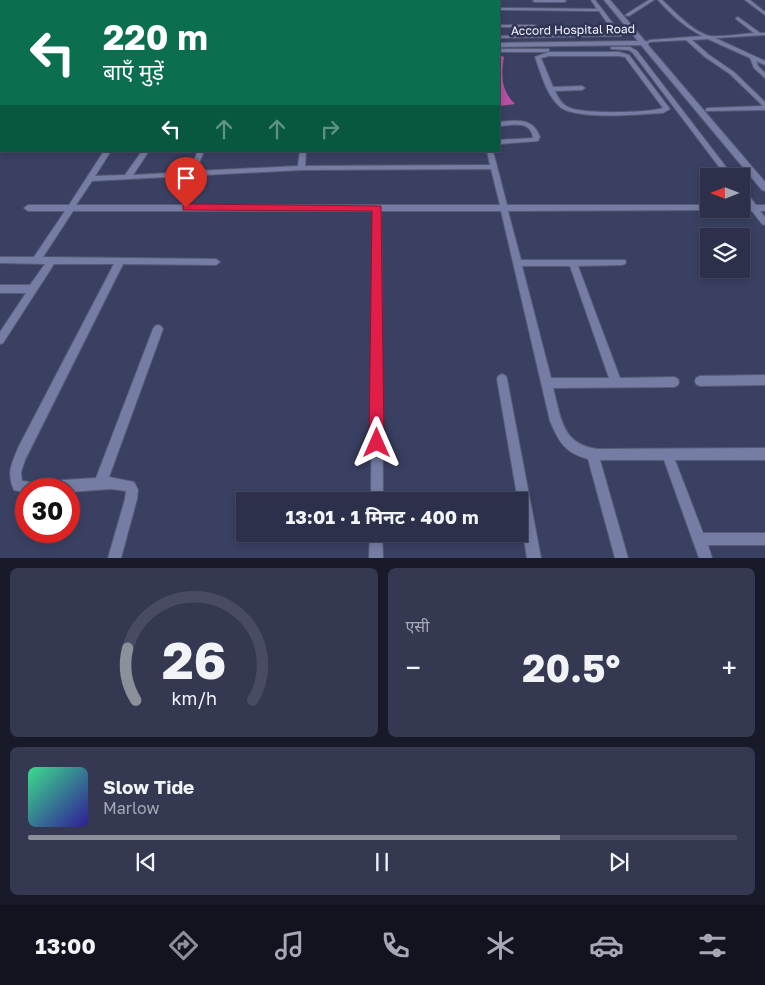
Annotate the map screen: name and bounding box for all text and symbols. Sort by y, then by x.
text: 220 m [103,16,208,58]
icon: left [20,20,85,85]
street label: Accord Hospital Road [511,21,635,38]
text: बाएँ मुड़ें [103,58,164,85]
icon: left [157,115,185,143]
icon: ahead [210,115,238,143]
icon: ahead [263,115,291,143]
icon: right [316,115,344,143]
pin [165,157,207,208]
icon: arrive [172,164,200,192]
north arrow [700,168,750,218]
map controls [700,168,750,278]
button: layers [700,228,750,278]
position arrow [350,416,402,468]
speed limit sign: 30 [15,478,80,543]
text: 13:01 · 1 मिनट · 400 m [285,505,479,528]
text: एसी [406,616,429,636]
text: 26 [161,628,226,690]
text: 20.5° [522,645,620,690]
text: − [406,651,421,684]
text: + [722,651,737,684]
text: km/h [171,687,216,709]
text: Slow Tide [103,775,194,798]
text: Marlow [103,798,159,818]
icon: previous [132,848,160,876]
icon: pause [368,848,396,876]
icon: next [605,848,633,876]
icon: directions [166,928,201,963]
icon: music [272,928,307,963]
icon: phone [378,928,413,963]
icon: climate [483,928,518,963]
icon: car [589,928,624,963]
icon: filters [695,928,730,963]
text: 13:00 [35,932,96,959]

